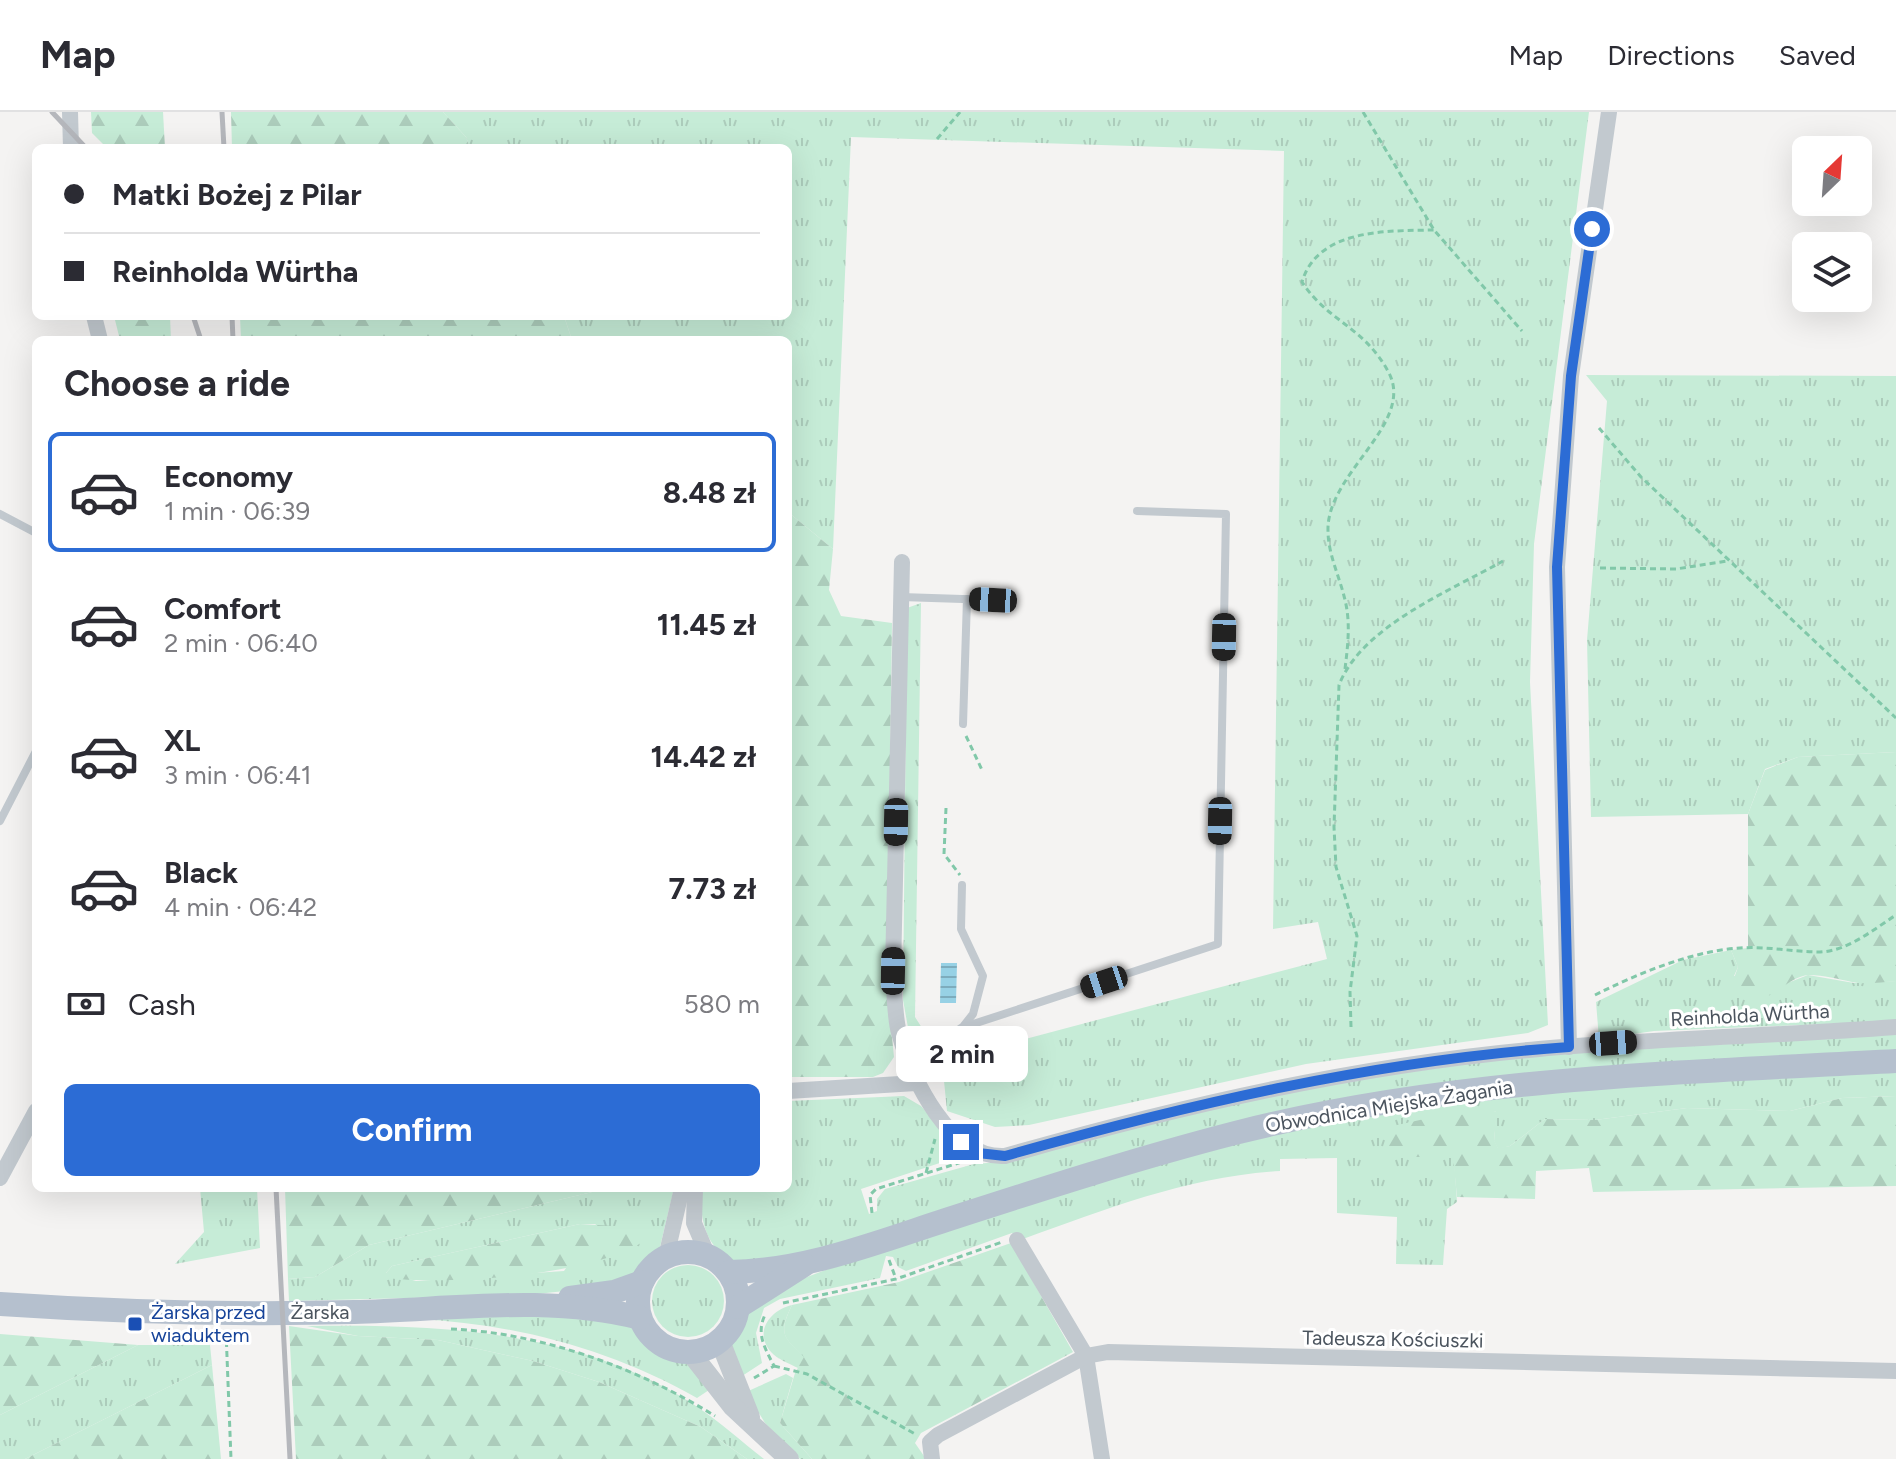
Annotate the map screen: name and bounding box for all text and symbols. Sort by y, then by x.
text: Map [40,32,116,78]
text: Map [1509,38,1563,72]
text: Directions [1607,38,1735,72]
text: Saved [1779,38,1856,72]
north arrow [1792,136,1872,216]
map controls [1792,136,1872,312]
text: Matki Bożej z Pilar [112,176,362,213]
route start [1574,211,1610,247]
button: layers [1792,232,1872,312]
text: Reinholda Würtha [112,253,359,290]
text: Choose a ride [64,362,290,405]
icon: car [68,456,140,528]
text: Economy [164,458,293,495]
text: 8.48 zł [663,474,756,511]
text: 1 min · 06:39 [164,495,310,527]
car [968,587,1018,613]
icon: car [68,588,140,660]
text: Comfort [164,590,282,627]
text: 11.45 zł [657,606,756,643]
car [1212,613,1236,661]
text: 2 min · 06:40 [164,627,318,659]
icon: car [68,720,140,792]
text: XL [164,722,200,759]
text: 14.42 zł [651,738,756,775]
text: 3 min · 06:41 [164,759,312,791]
car [1208,797,1232,845]
car [884,798,908,846]
icon: car [68,852,140,924]
text: Black [164,854,238,891]
text: 7.73 zł [668,870,756,907]
text: 4 min · 06:42 [164,891,317,923]
car [881,947,905,995]
car [1077,963,1131,1001]
icon: cash [64,982,108,1026]
text: Cash [128,986,196,1023]
text: 580 m [684,988,760,1020]
street label: Reinholda Würtha [1670,999,1830,1031]
callout: 2 min [895,1026,1027,1082]
car [1588,1029,1638,1057]
text: 2 min [929,1038,995,1070]
street label: Obwodnica Miejska Żagania [1264,1075,1514,1137]
button: Confirm [64,1084,760,1176]
route end [943,1124,979,1160]
place label: Żarska przed wiaduktem [151,1300,266,1347]
street label: Żarska [291,1300,349,1324]
marker: Żarska przed wiaduktem [126,1315,144,1333]
street label: Tadeusza Kościuszki [1302,1325,1484,1353]

